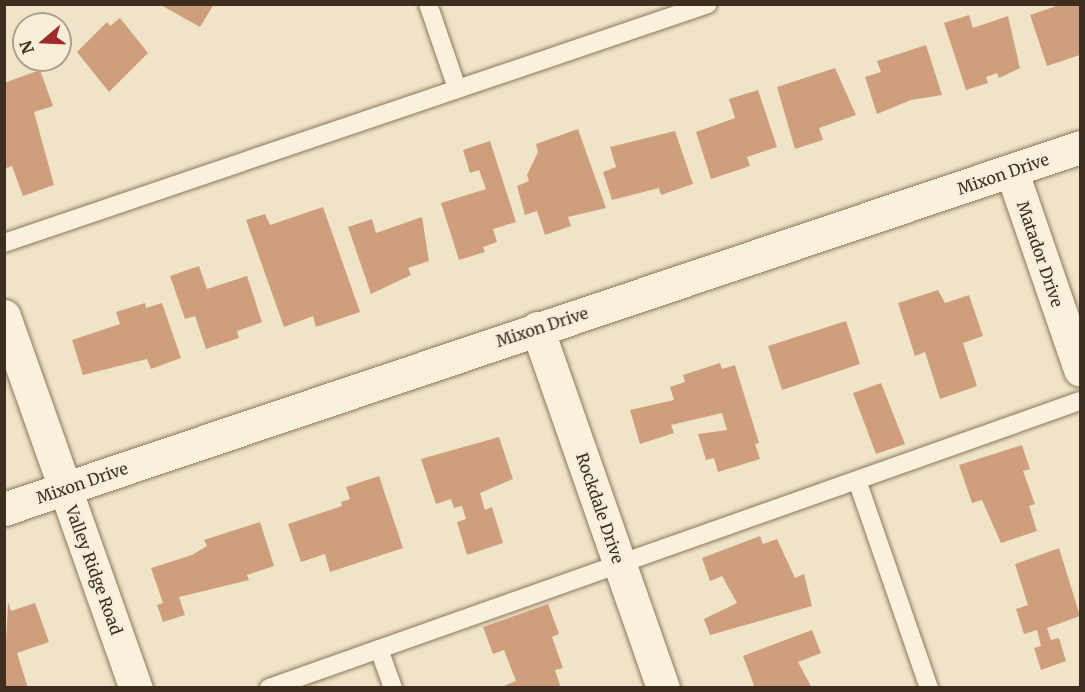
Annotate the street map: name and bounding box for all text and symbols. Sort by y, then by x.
north arrow [12,12,72,72]
text: N [15,38,38,56]
street label: Mixon Drive [955,149,1051,199]
street label: Matador Drive [1013,198,1067,310]
street label: Mixon Drive [494,303,590,351]
street label: Rockdale Drive [572,450,628,566]
street label: Mixon Drive [34,458,130,508]
street label: Valley Ridge Road [62,503,126,637]

